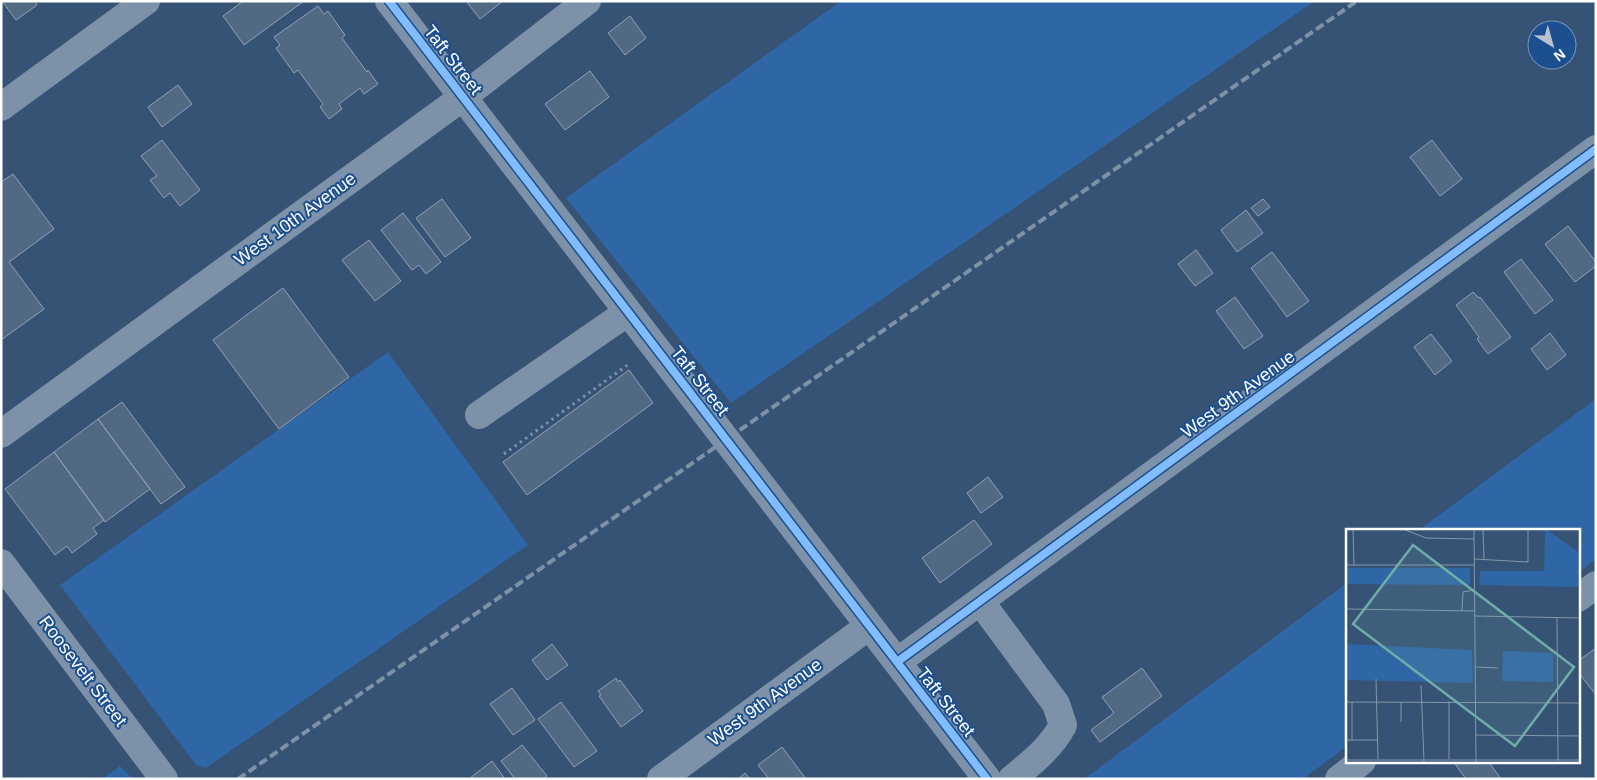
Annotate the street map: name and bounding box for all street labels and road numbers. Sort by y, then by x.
street label: Taft Street [420,22,486,98]
street label: West 10th Avenue [230,168,360,270]
street label: Taft Street [667,343,733,419]
street label: West 9th Avenue [1177,346,1299,442]
street label: Roosevelt Street [35,612,131,730]
street label: West 9th Avenue [704,654,826,750]
street label: Taft Street [913,664,979,740]

